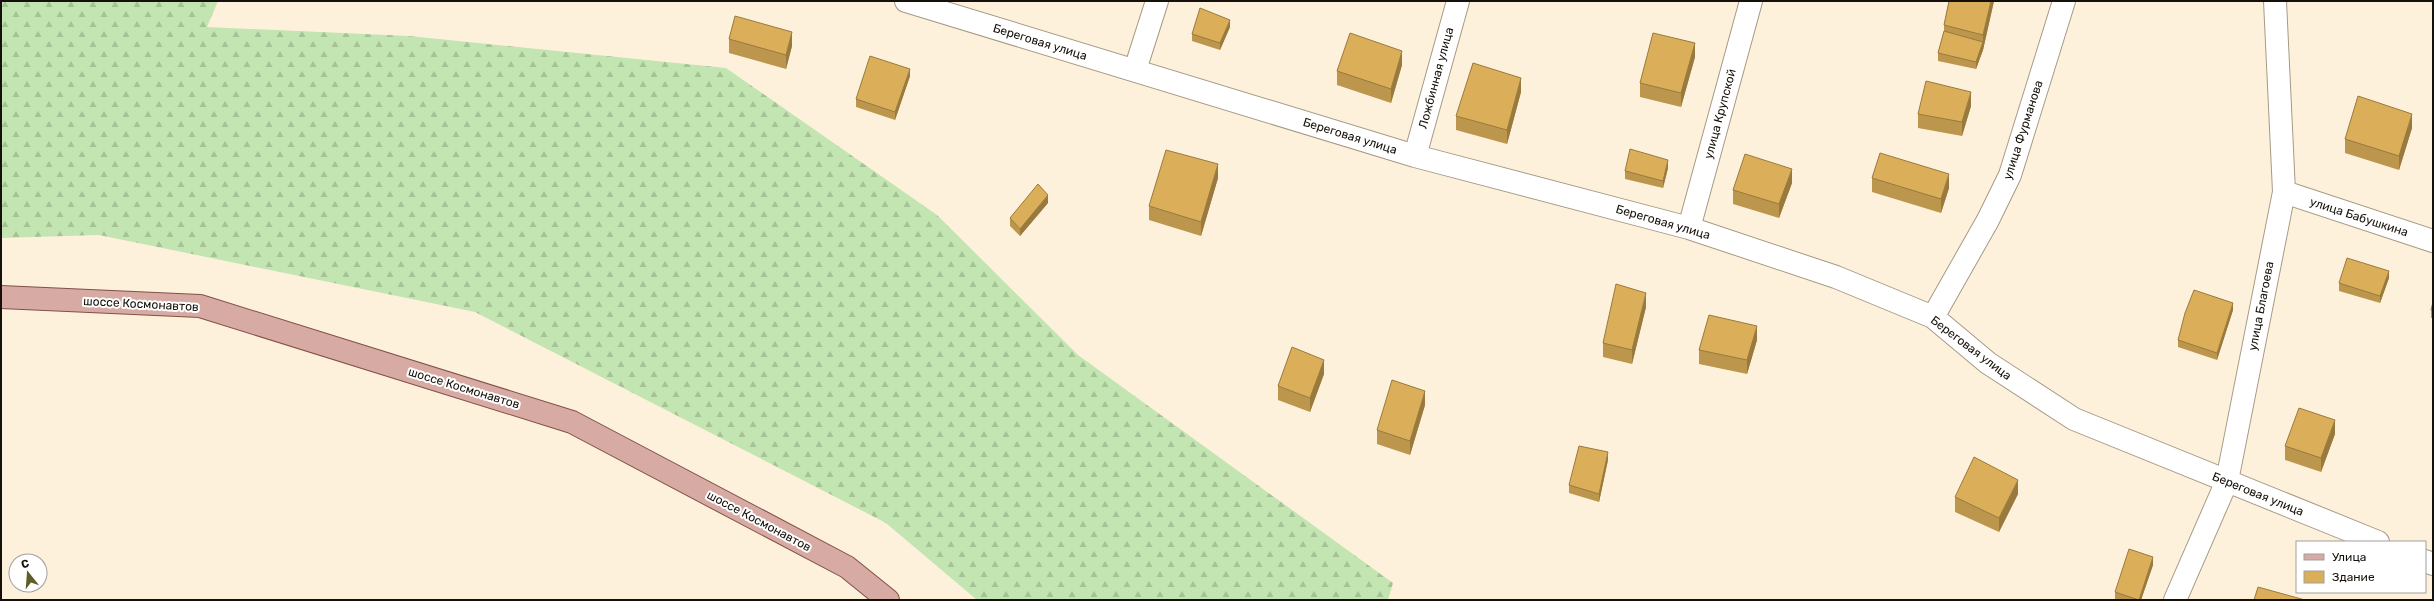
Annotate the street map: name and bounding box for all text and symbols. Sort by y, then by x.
street label: Береговая улица [991,21,1089,63]
street label: Ложбинная улица [1416,26,1456,130]
street label: улица Крупской [1701,67,1739,161]
street label: улица Фурманова [2000,78,2046,182]
street label: Береговая улица [1301,115,1399,157]
street label: улица Бабушкина [2308,195,2410,239]
street label: Береговая улица [1614,202,1712,242]
street label: улица Благоева [2245,260,2277,352]
street label: шоссе Космонавтов [83,294,199,314]
street label: Береговая улица [1928,313,2014,383]
street label: шоссе Космонавтов [407,364,522,412]
street label: Береговая улица [2210,469,2306,519]
street label: шоссе Космонавтов [705,488,814,554]
legend [2296,541,2426,593]
text: Улица [2332,550,2366,564]
north arrow [8,553,48,593]
text: С [20,556,31,571]
text: Здание [2332,570,2375,584]

